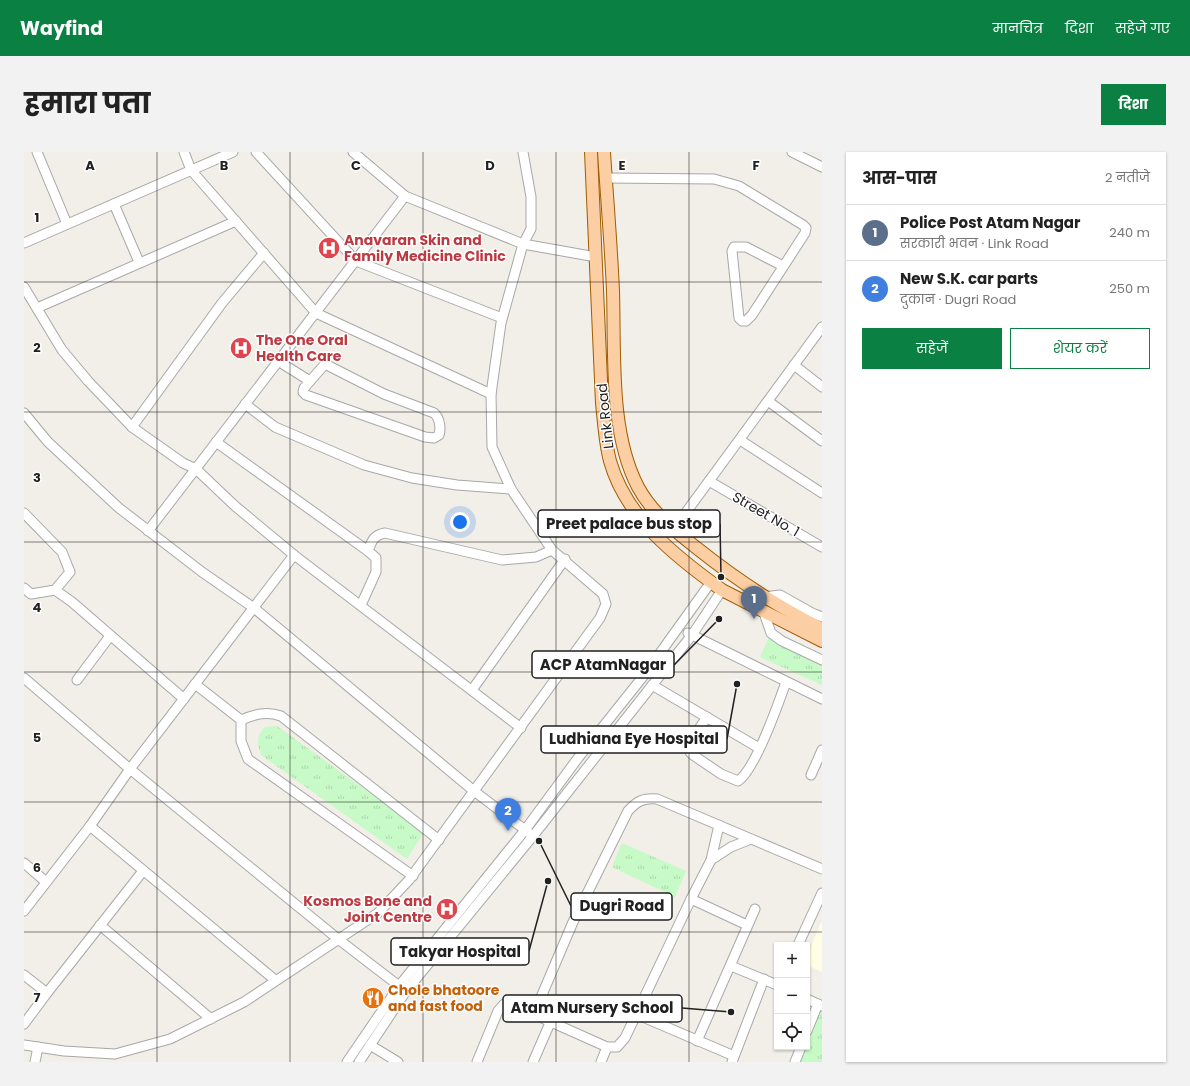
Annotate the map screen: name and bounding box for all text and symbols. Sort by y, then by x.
text: Wayfind [20,15,103,42]
text: मानचित्र [993,18,1043,38]
text: दिशा [1065,18,1093,38]
text: सहेजे गए [1115,18,1170,38]
text: हमारा पता [24,84,150,123]
button: दिशा [1101,84,1166,125]
text: A [85,156,95,175]
text: B [220,156,229,175]
text: C [351,156,361,175]
text: D [485,156,495,175]
text: E [618,156,626,175]
text: F [752,156,760,175]
text: आस-पास [862,166,937,190]
text: 2 नतीजे [1105,168,1150,187]
text: 1 [35,208,39,227]
text: Police Post Atam Nagar [900,212,1080,233]
text: 1 [873,223,877,242]
text: 240 m [1109,223,1150,242]
place label: Anavaran Skin and Family Medicine Clinic [344,230,506,266]
text: सरकारी भवन · Link Road [900,234,1049,253]
hospital icon: Anavaran Skin and Family Medicine Clinic [316,235,342,261]
text: New S.K. car parts [900,268,1038,289]
text: 2 [871,279,879,298]
text: 250 m [1109,279,1150,298]
text: दुकान · Dugri Road [900,290,1016,309]
button: सहेजें [862,328,1002,369]
button: शेयर करें [1010,328,1150,369]
place label: The One Oral Health Care [256,330,348,366]
hospital icon: The One Oral Health Care [228,335,254,361]
text: 2 [33,338,41,357]
street label: Link Road [592,382,618,450]
text: 3 [33,468,41,487]
street label: Street No. 1 [729,487,803,541]
callout: Preet palace bus stop [538,510,720,537]
your location [450,512,470,532]
text: Preet palace bus stop [546,513,712,534]
pin: 1 [741,586,767,619]
text: 4 [33,598,42,617]
callout: ACP AtamNagar [532,651,674,678]
text: ACP AtamNagar [540,654,667,675]
callout: Ludhiana Eye Hospital [541,726,727,753]
text: 5 [33,728,41,747]
text: Ludhiana Eye Hospital [549,728,719,749]
pin: 2 [495,798,521,831]
text: 6 [33,858,41,877]
place label: Kosmos Bone and Joint Centre [303,891,432,927]
callout: Dugri Road [571,893,672,920]
text: Dugri Road [580,895,664,916]
hospital icon: Kosmos Bone and Joint Centre [434,896,460,922]
callout: Takyar Hospital [391,938,529,965]
text: Takyar Hospital [399,941,521,962]
map controls [774,942,810,1050]
button: + [774,942,810,978]
button: − [774,978,810,1014]
place label: Chole bhatoore and fast food [388,980,500,1016]
restaurant icon: Chole bhatoore and fast food [360,985,386,1011]
text: 7 [34,988,41,1007]
callout: Atam Nursery School [503,995,682,1022]
text: Atam Nursery School [511,997,673,1018]
button: locate [774,1014,810,1050]

